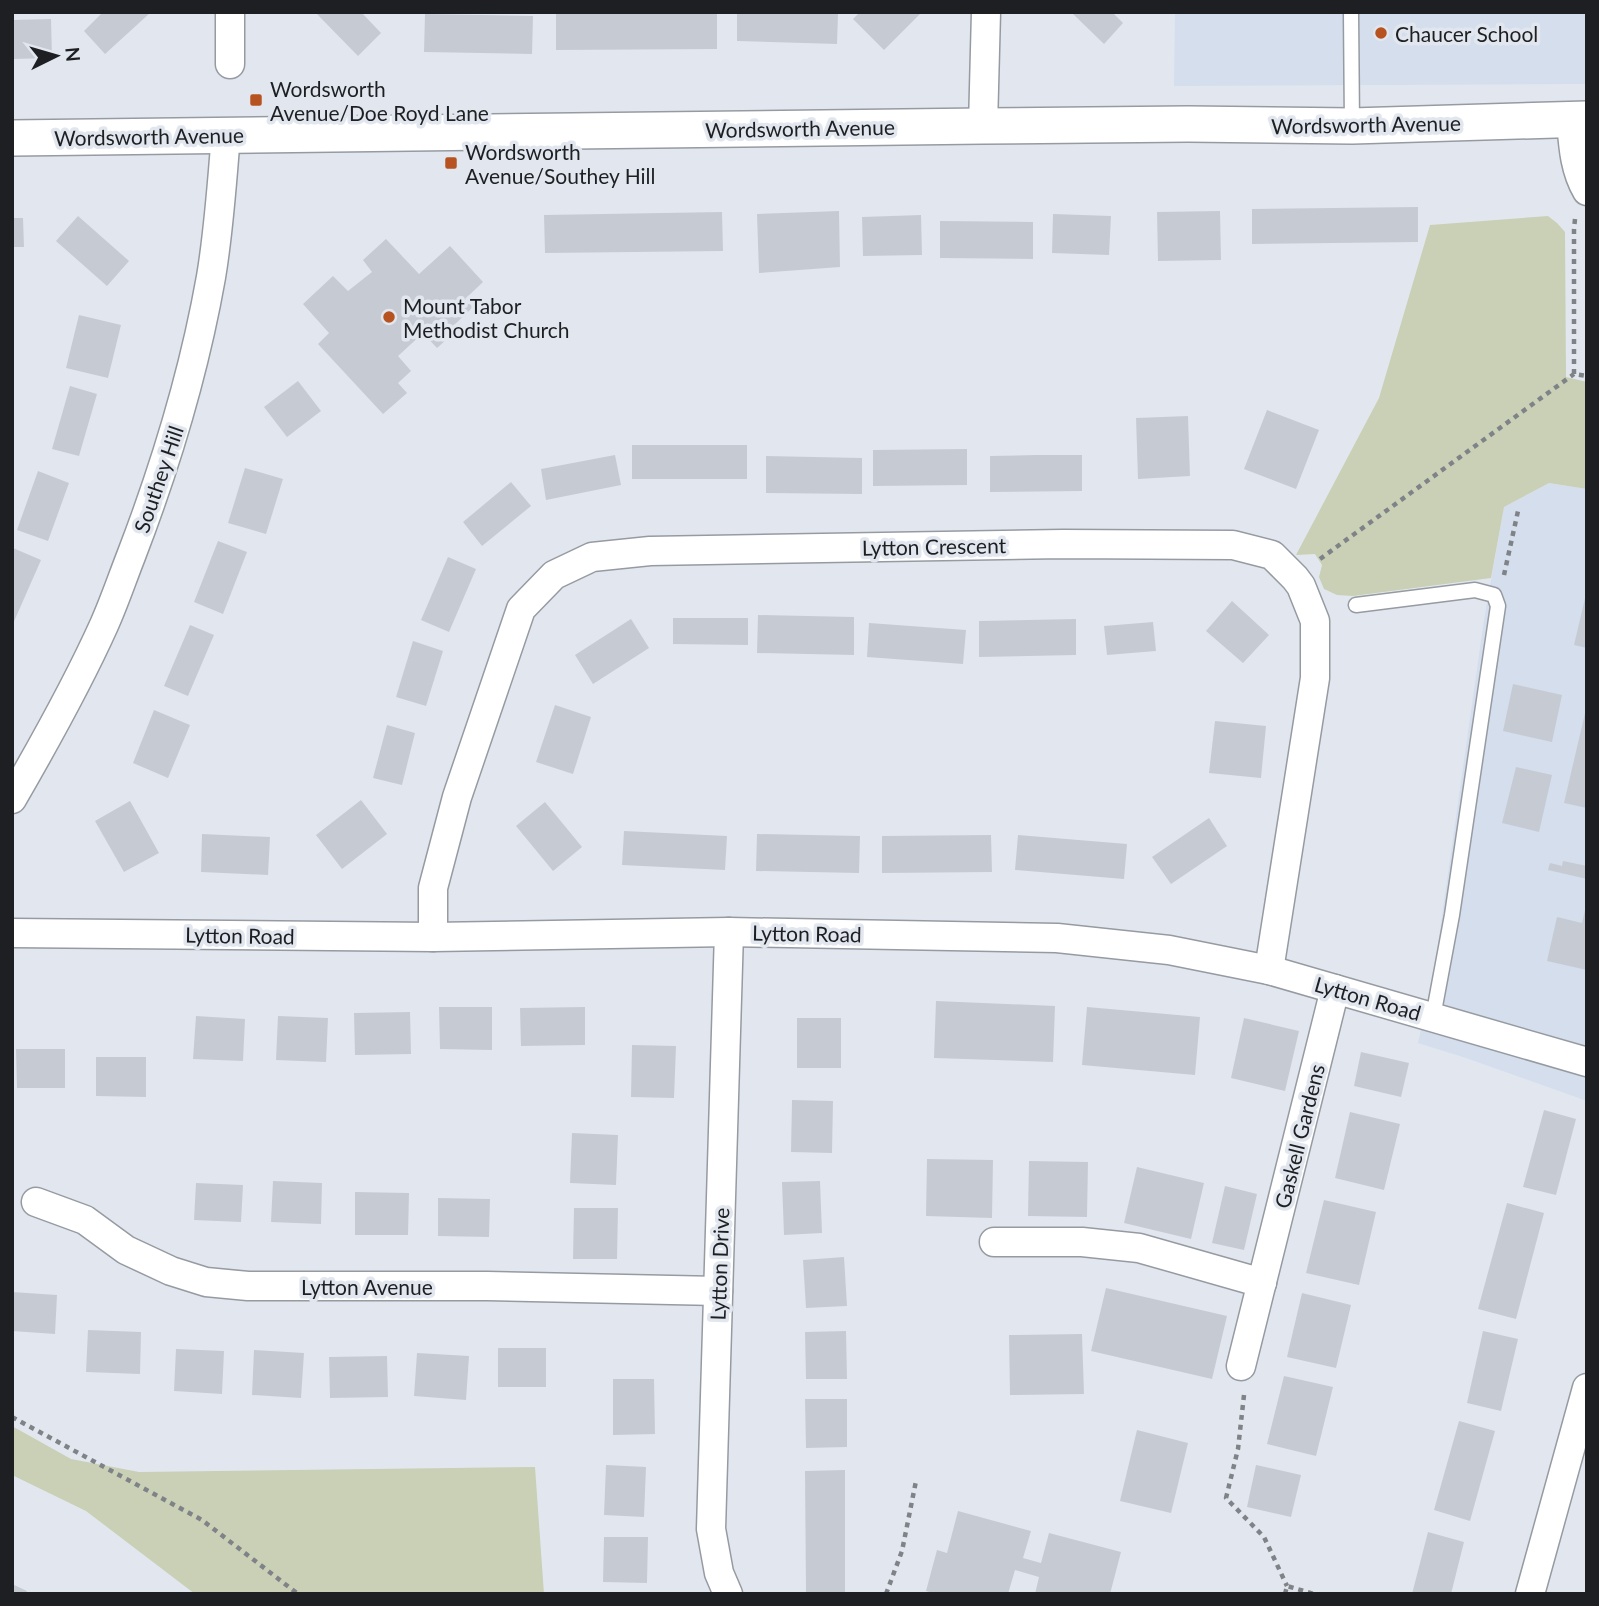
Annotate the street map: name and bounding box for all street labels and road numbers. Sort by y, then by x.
street label: Wordsworth Avenue [1271,110,1461,138]
street label: Wordsworth Avenue [705,114,895,142]
street label: Wordsworth Avenue [54,122,244,150]
street label: Southey Hill [128,422,188,536]
street label: Lytton Crescent [862,532,1007,560]
street label: Lytton Road [752,920,862,946]
street label: Lytton Road [185,922,295,948]
street label: Lytton Road [1312,971,1424,1025]
street label: Gaskell Gardens [1269,1061,1329,1211]
street label: Lytton Drive [705,1207,733,1321]
street label: Lytton Avenue [301,1274,433,1299]

